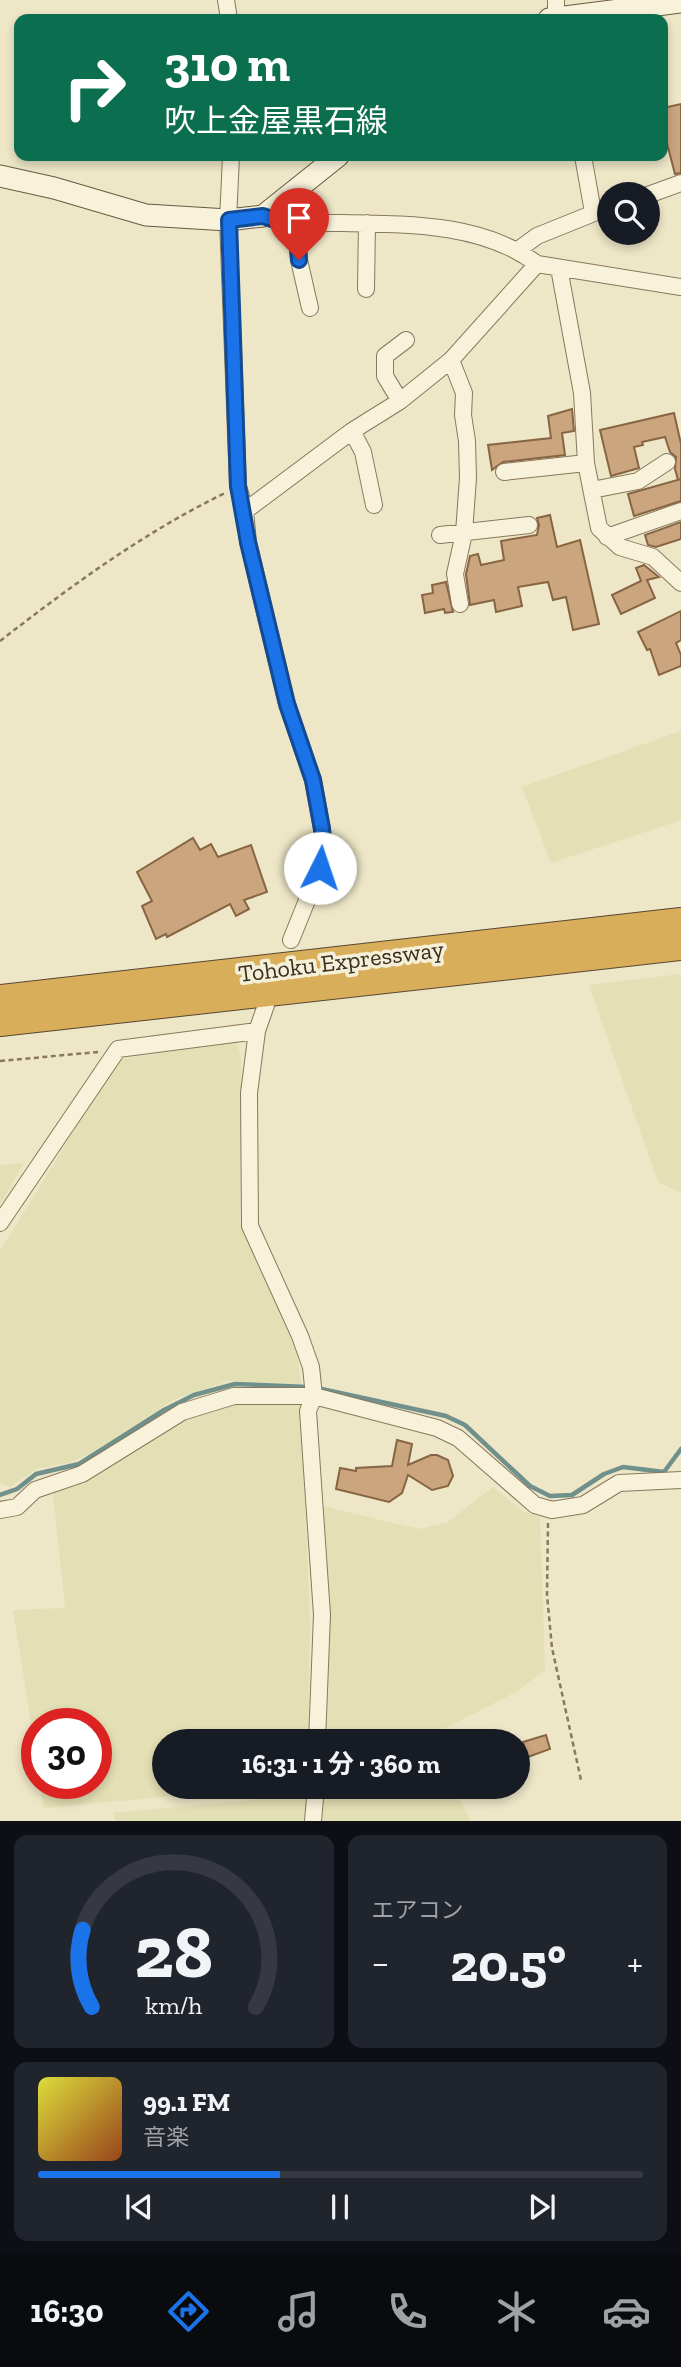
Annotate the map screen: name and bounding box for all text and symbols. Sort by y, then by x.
text: 310 m [164,35,290,94]
icon: right [49,42,140,133]
text: 吹上金屋黒石線 [164,102,388,140]
map controls [597,182,660,245]
button: search [597,182,660,245]
pin [269,188,329,260]
icon: arrive [280,199,318,237]
position arrow [283,831,357,905]
street label: Tohoku Expressway [237,934,446,988]
speed limit sign: 30 [21,1708,112,1799]
text: 16:31 · 1 分 · 360 m [242,1748,440,1780]
text: エアコン [372,1896,464,1924]
text: 28 [135,1909,213,1997]
text: 20.5° [450,1932,566,1994]
text: − [372,1940,389,1986]
text: + [627,1940,643,1986]
text: km/h [145,1990,202,2020]
text: 99.1 FM [143,2086,230,2118]
text: 音楽 [143,2123,189,2151]
icon: previous [120,2188,158,2226]
icon: pause [321,2188,359,2226]
icon: next [523,2188,561,2226]
icon: directions [164,2287,213,2336]
icon: music [274,2287,323,2336]
icon: phone [383,2287,432,2336]
icon: climate [492,2287,541,2336]
icon: car [602,2287,651,2336]
text: 16:30 [30,2292,104,2330]

